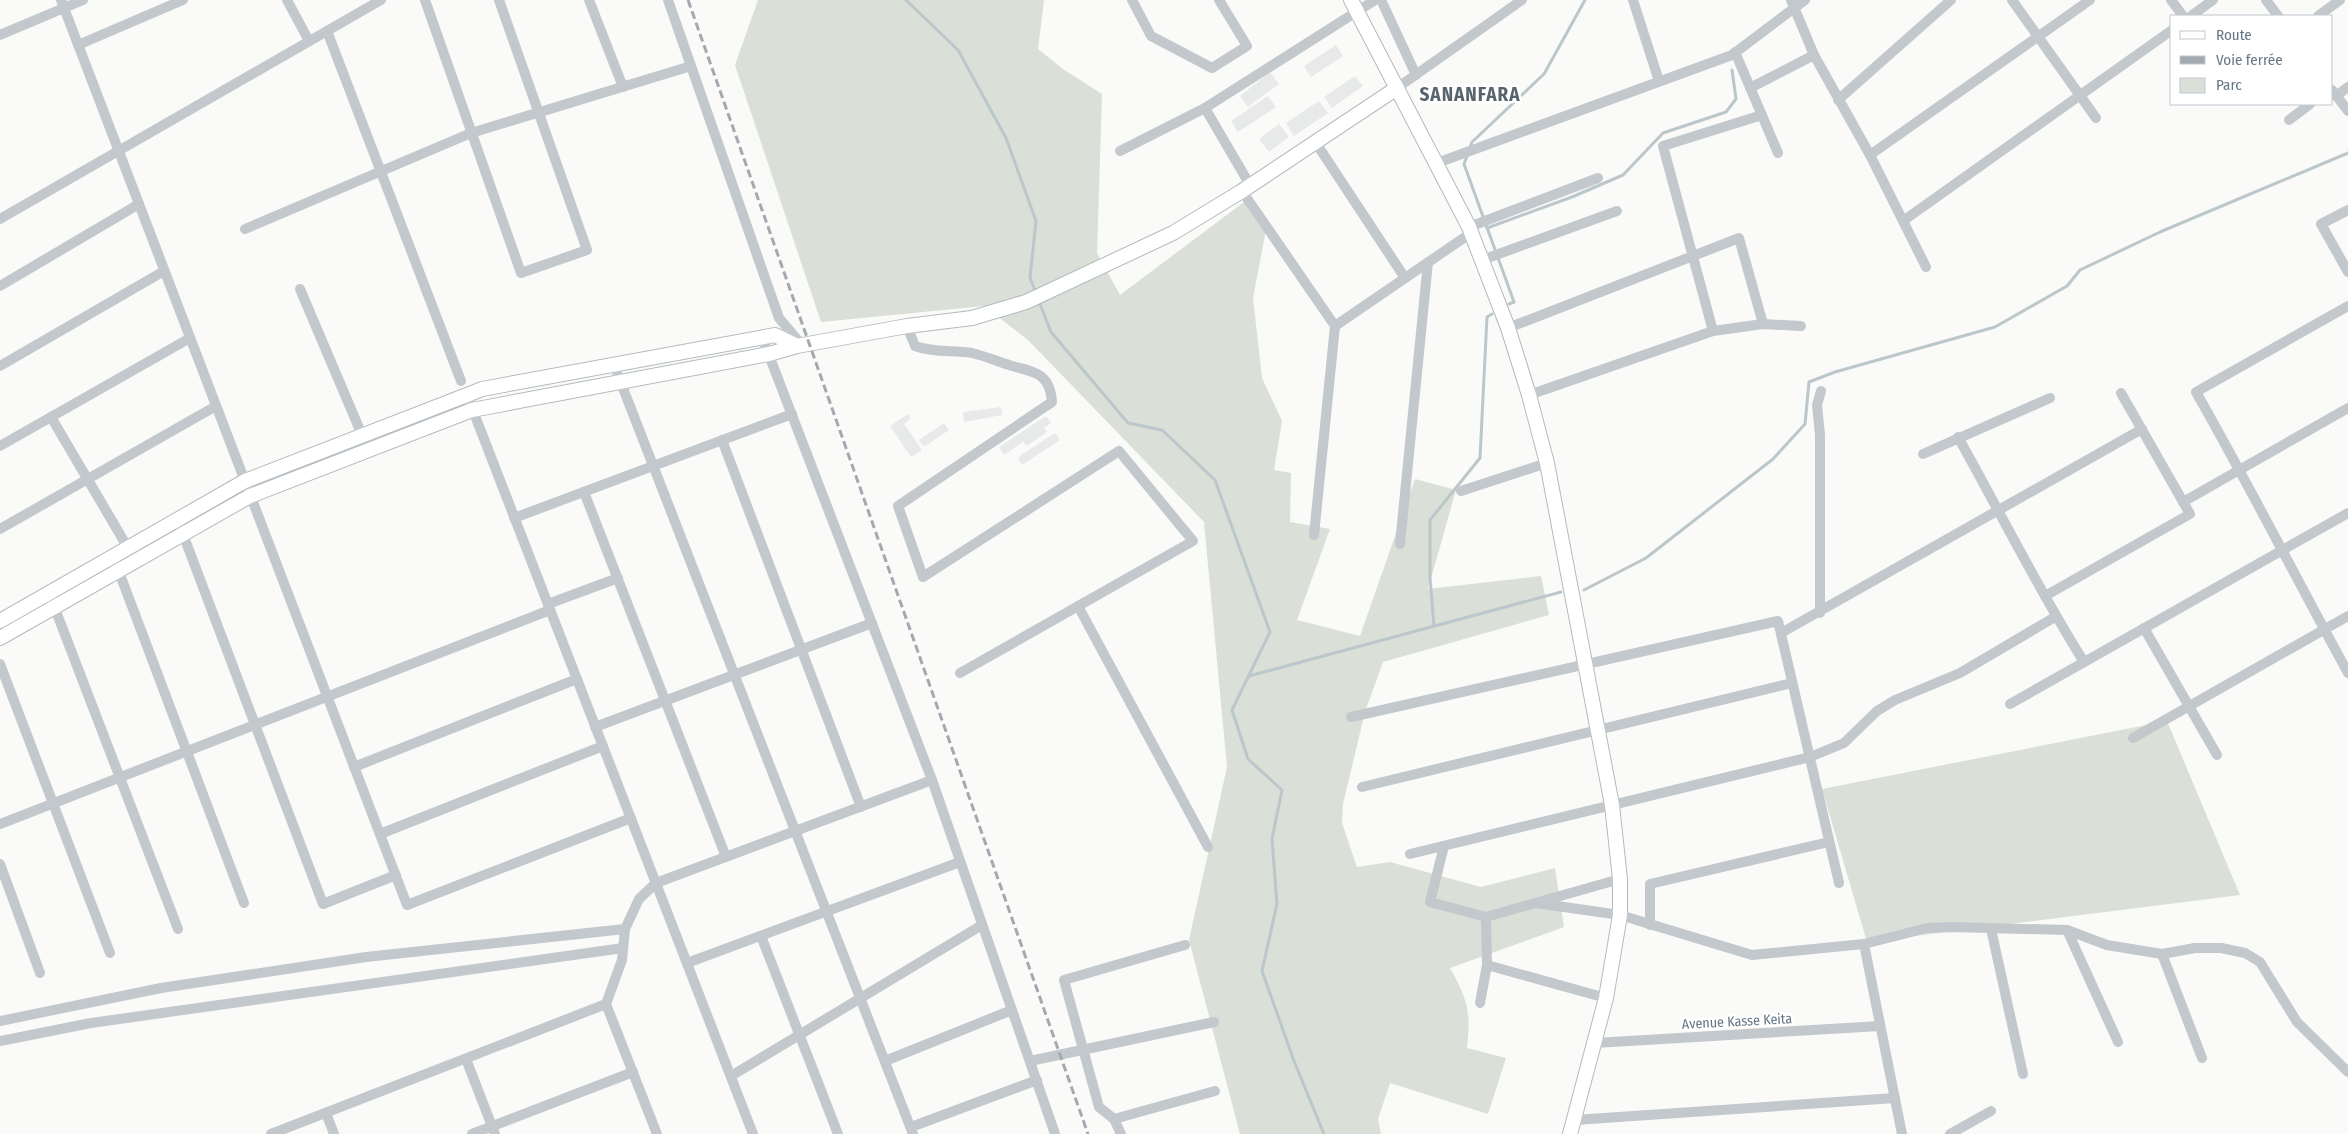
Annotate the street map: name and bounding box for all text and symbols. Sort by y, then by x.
legend [2170,15,2333,105]
text: Route [2216,26,2252,44]
text: Voie ferrée [2216,51,2283,69]
text: Parc [2216,76,2242,94]
district label: SANANFARA [1420,83,1520,106]
street label: Avenue Kasse Keita [1681,1010,1793,1033]

